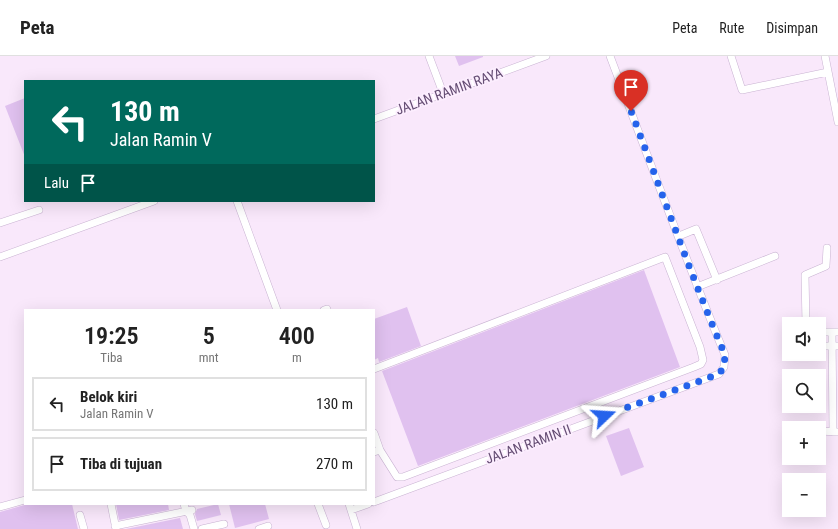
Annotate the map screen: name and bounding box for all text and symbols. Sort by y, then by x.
text: Peta [20,16,55,39]
text: Peta [672,20,697,36]
text: Rute [719,20,744,36]
text: Disimpan [766,20,818,36]
street label: JALAN RAMIN RAYA [393,64,505,118]
pin [614,70,648,111]
icon: arrive [620,76,642,98]
text: 130 m [110,95,180,128]
icon: left [44,96,96,148]
text: Jalan Ramin V [110,129,212,150]
icon: arrive [77,172,99,194]
text: Lalu [44,174,69,192]
map controls [782,317,826,517]
button: sound [782,317,826,361]
text: 19:25 [84,322,139,350]
text: 5 [203,322,215,350]
text: 400 [279,322,315,350]
text: Tiba [100,350,123,365]
text: mnt [199,350,219,365]
text: m [292,350,302,365]
button: search [782,369,826,413]
text: Belok kiri [80,388,137,406]
icon: left [46,393,68,415]
text: 130 m [316,395,353,413]
position arrow [583,395,625,437]
text: Jalan Ramin V [80,406,153,421]
street label: JALAN RAMIN II [483,421,573,467]
button: + [782,421,826,465]
icon: arrive [46,453,68,475]
text: Tiba di tujuan [80,455,162,473]
text: 270 m [316,455,353,473]
button: − [782,473,826,517]

